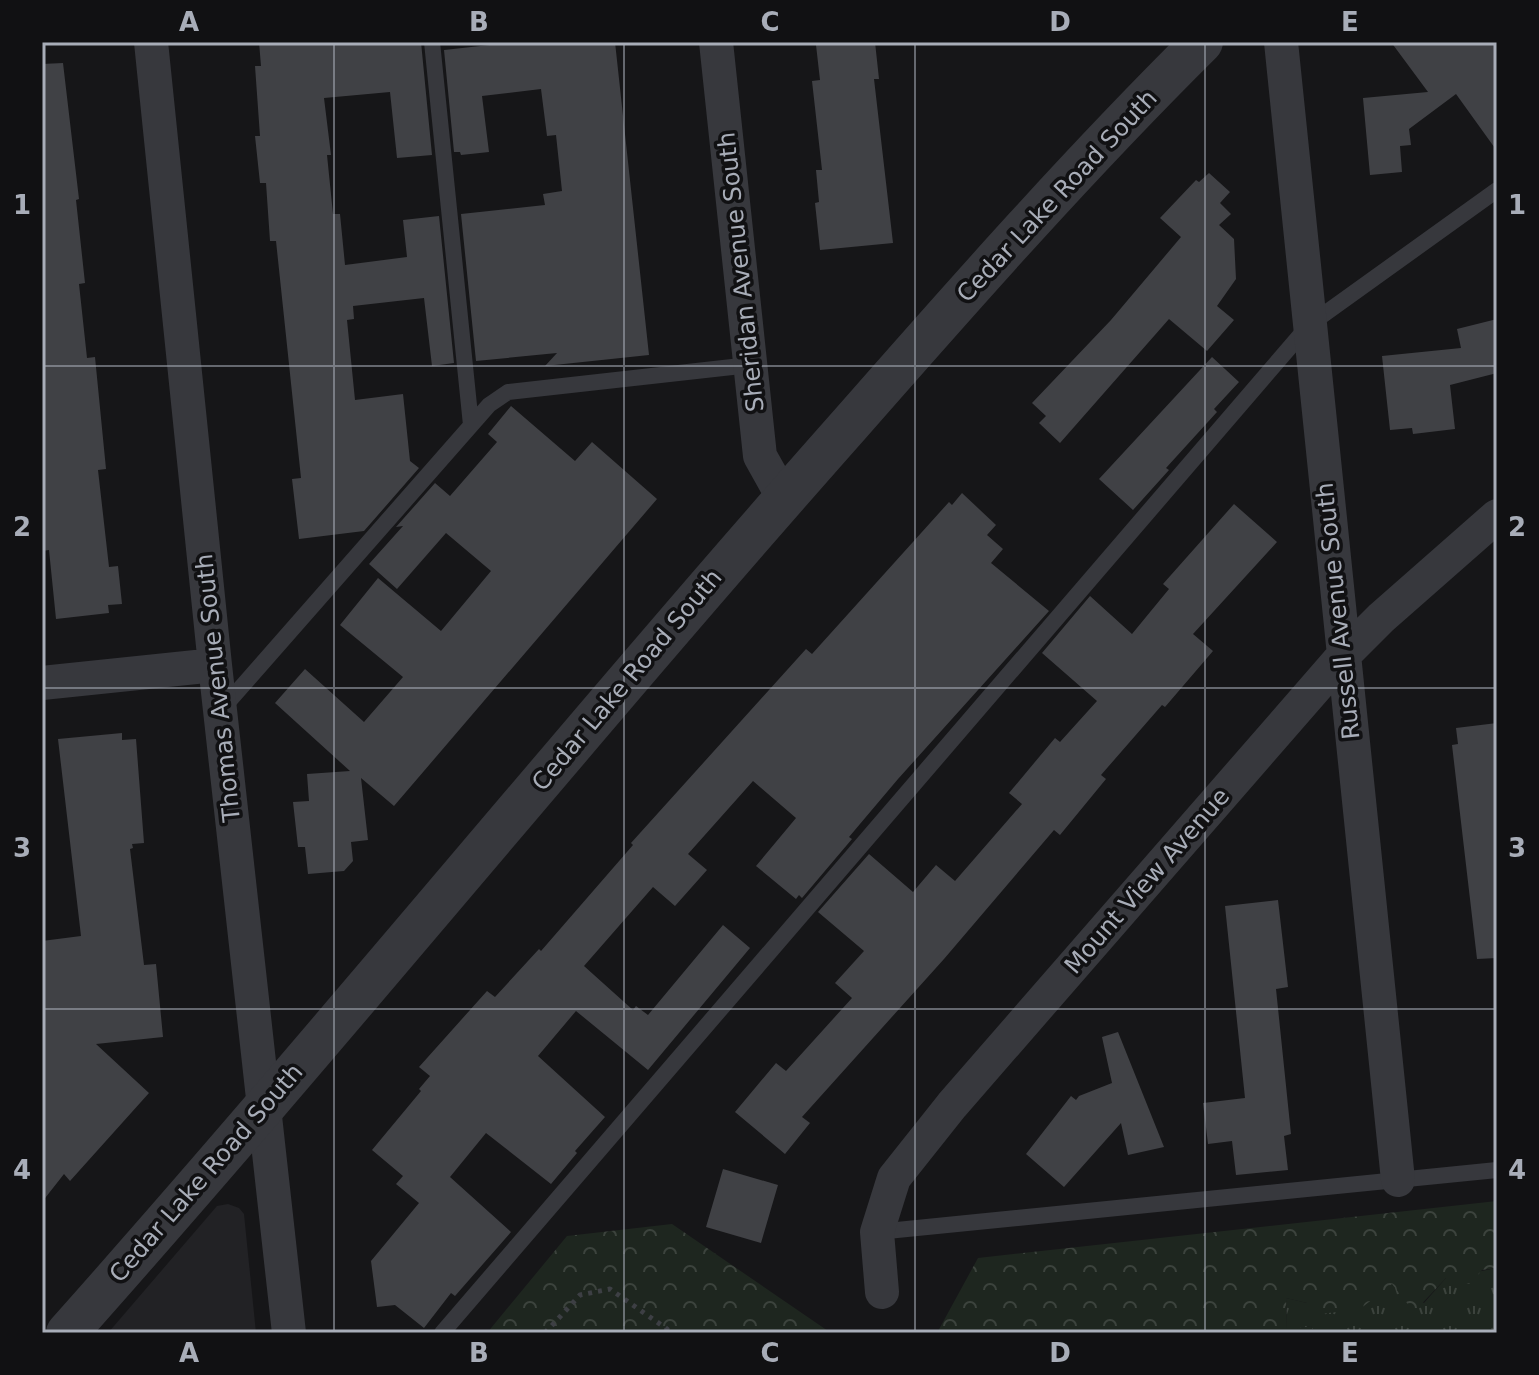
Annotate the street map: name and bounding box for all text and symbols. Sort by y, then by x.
text: A [179,7,199,37]
text: B [469,7,489,37]
text: C [760,7,780,37]
text: D [1049,7,1071,37]
text: E [1341,7,1359,37]
street label: Cedar Lake Road South [951,84,1163,308]
street label: Sheridan Avenue South [712,131,770,413]
text: 1 [13,190,31,220]
text: 1 [1508,190,1526,220]
street label: Russell Avenue South [1311,481,1365,741]
text: 2 [13,512,31,542]
text: 2 [1508,512,1526,542]
street label: Thomas Avenue South [190,553,246,824]
street label: Cedar Lake Road South [526,564,728,796]
street label: Mount View Avenue [1059,783,1235,979]
text: 3 [13,833,31,863]
text: 3 [1508,833,1526,863]
street label: Cedar Lake Road South [104,1058,308,1288]
text: 4 [13,1155,31,1185]
text: 4 [1508,1155,1526,1185]
text: A [179,1338,199,1368]
text: B [469,1338,489,1368]
text: C [760,1338,780,1368]
text: D [1049,1338,1071,1368]
text: E [1341,1338,1359,1368]

